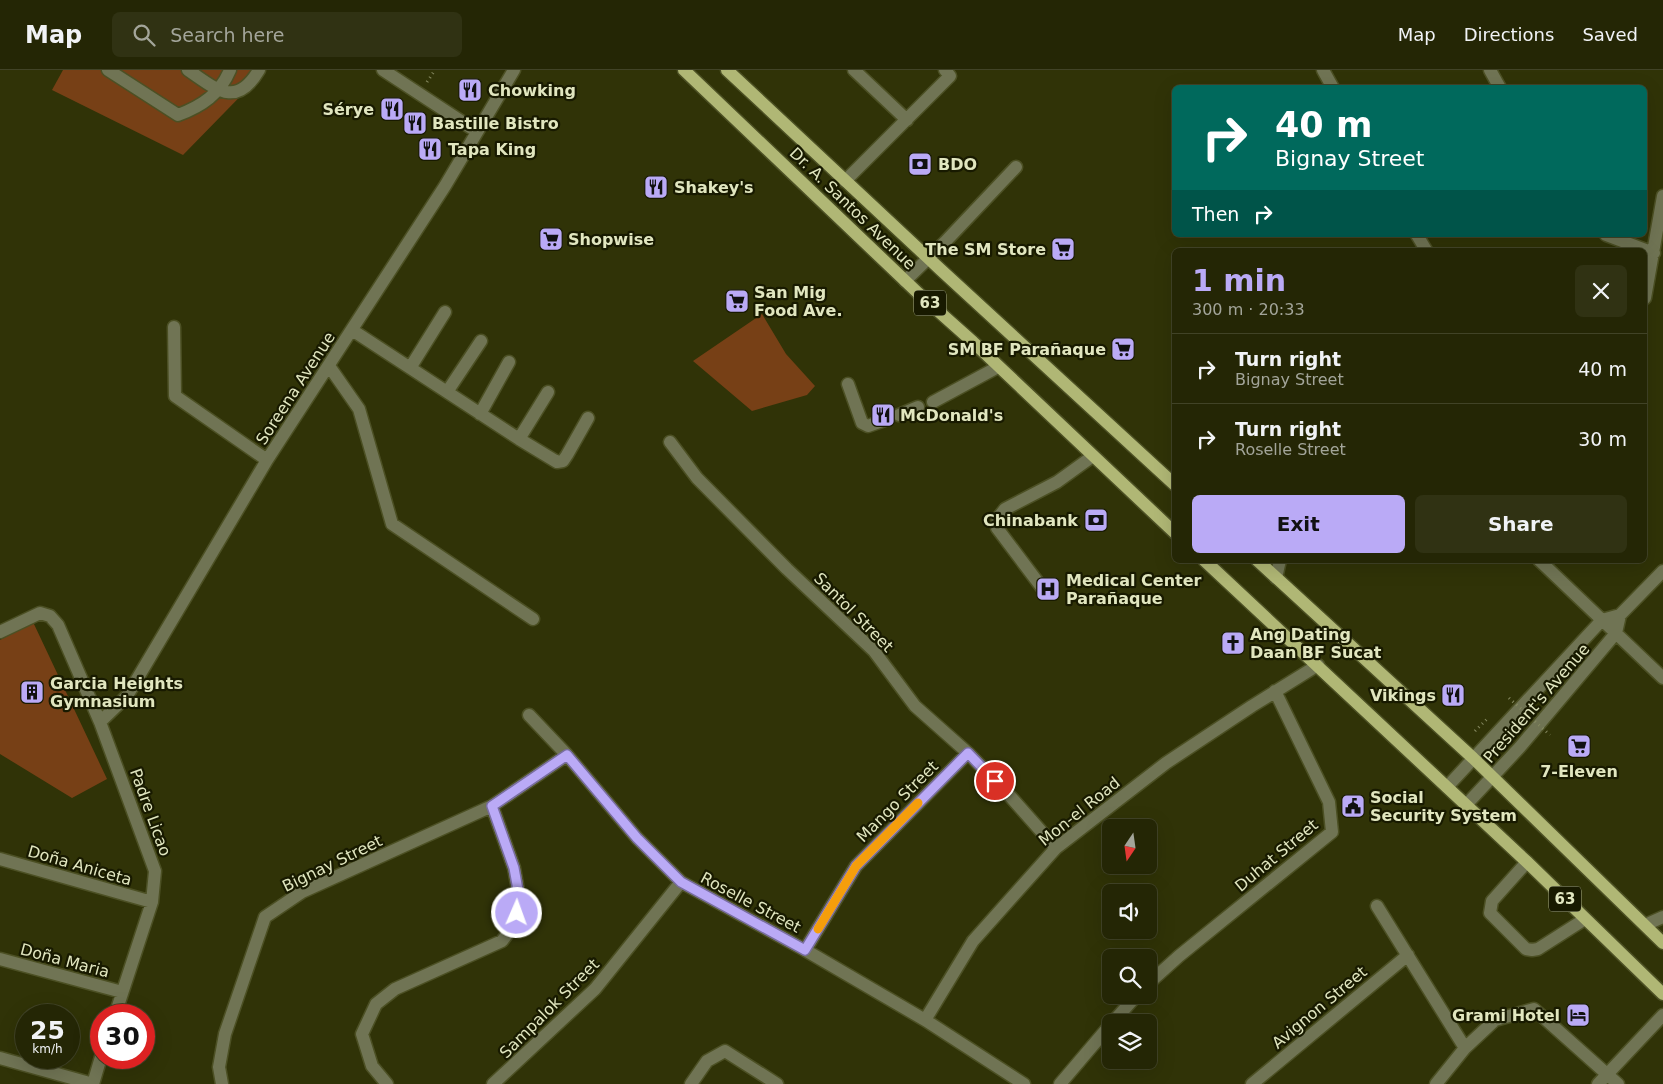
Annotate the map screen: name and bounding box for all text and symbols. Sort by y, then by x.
search box [112,12,462,57]
text: Map [25,21,82,49]
icon: search [130,21,158,49]
text: Search here [170,24,284,46]
text: Map [1398,24,1436,45]
text: Directions [1464,24,1554,45]
text: Saved [1582,24,1638,45]
restaurant icon: Chowking [457,77,483,103]
place label: Chowking [488,81,576,100]
restaurant icon: Sérye [379,96,405,122]
place label: Sérye [322,100,374,119]
icon: right [1192,105,1257,170]
text: 40 m [1275,105,1372,145]
restaurant icon: Bastille Bistro [402,110,428,136]
place label: Bastille Bistro [432,114,559,133]
restaurant icon: Tapa King [417,136,443,162]
place label: Tapa King [448,140,536,159]
street label: Dr. A. Santos Avenue [786,143,919,273]
text: Bignay Street [1275,146,1424,171]
bank icon: BDO [907,151,933,177]
place label: BDO [938,155,977,174]
restaurant icon: Shakey's [643,174,669,200]
place label: Shakey's [674,178,754,197]
icon: right [1249,200,1277,228]
text: Then [1192,203,1239,225]
supermarket icon: Shopwise [538,226,564,252]
place label: Shopwise [568,230,654,249]
supermarket icon: The SM Store [1050,236,1076,262]
place label: The SM Store [925,240,1046,259]
text: 1 min [1192,263,1286,298]
button: close [1575,265,1627,317]
place label: San Mig Food Ave. [754,283,842,320]
supermarket icon: San Mig Food Ave. [724,288,750,314]
road number: 63 [914,290,946,316]
text: 300 m · 20:33 [1192,300,1305,319]
street label: Soreena Avenue [252,328,339,448]
supermarket icon: SM BF Parañaque [1110,336,1136,362]
place label: SM BF Parañaque [948,340,1106,359]
text: Turn right [1235,348,1341,370]
icon: right [1192,355,1220,383]
text: 40 m [1578,358,1627,380]
text: Bignay Street [1235,370,1344,389]
restaurant icon: McDonald's [870,402,896,428]
place label: McDonald's [900,406,1003,425]
text: Turn right [1235,418,1341,440]
icon: right [1192,425,1220,453]
text: 30 m [1578,428,1627,450]
text: Roselle Street [1235,440,1346,459]
button: Exit [1192,495,1405,553]
button: Share [1415,495,1627,553]
bank icon: Chinabank [1083,507,1109,533]
place label: Chinabank [983,511,1078,530]
street label: Santol Street [810,569,897,656]
place label: Medical Center Parañaque [1066,571,1202,608]
hospital icon: Medical Center Parañaque [1035,576,1061,602]
place label: Ang Dating Daan BF Sucat [1250,625,1382,662]
church icon: Ang Dating Daan BF Sucat [1220,630,1246,656]
street label: President's Avenue [1479,640,1593,767]
place label: Garcia Heights Gymnasium [50,674,183,711]
building icon: Garcia Heights Gymnasium [19,679,45,705]
restaurant icon: Vikings [1440,682,1466,708]
place label: Vikings [1370,686,1436,705]
supermarket icon: 7-Eleven [1566,733,1592,759]
street label: Mango Street [853,757,942,846]
pin [974,760,1016,802]
place label: 7-Eleven [1540,762,1618,781]
street label: Padre Licao [126,766,175,859]
icon: arrive [981,767,1009,795]
street label: Mon-el Road [1035,773,1124,850]
place label: Social Security System [1370,788,1517,825]
public building icon: Social Security System [1340,793,1366,819]
street label: Duhat Street [1231,815,1322,896]
north arrow [1102,819,1158,874]
map controls [1102,819,1157,1069]
street label: Bignay Street [279,831,385,896]
street label: Doña Aniceta [26,842,134,889]
street label: Roselle Street [697,868,804,937]
button: sound [1102,884,1157,939]
position arrow [490,886,542,938]
road number: 63 [1549,886,1581,912]
street label: Doña Maria [18,939,112,982]
button: search [1102,949,1157,1004]
street label: Sampalok Street [496,955,603,1062]
street label: Avignon Street [1268,962,1371,1053]
hotel icon: Grami Hotel [1565,1002,1591,1028]
speed limit sign: 30 [90,1004,155,1069]
place label: Grami Hotel [1452,1006,1560,1025]
button: layers [1102,1014,1157,1069]
text: 25 [30,1016,65,1045]
text: km/h [32,1042,63,1056]

